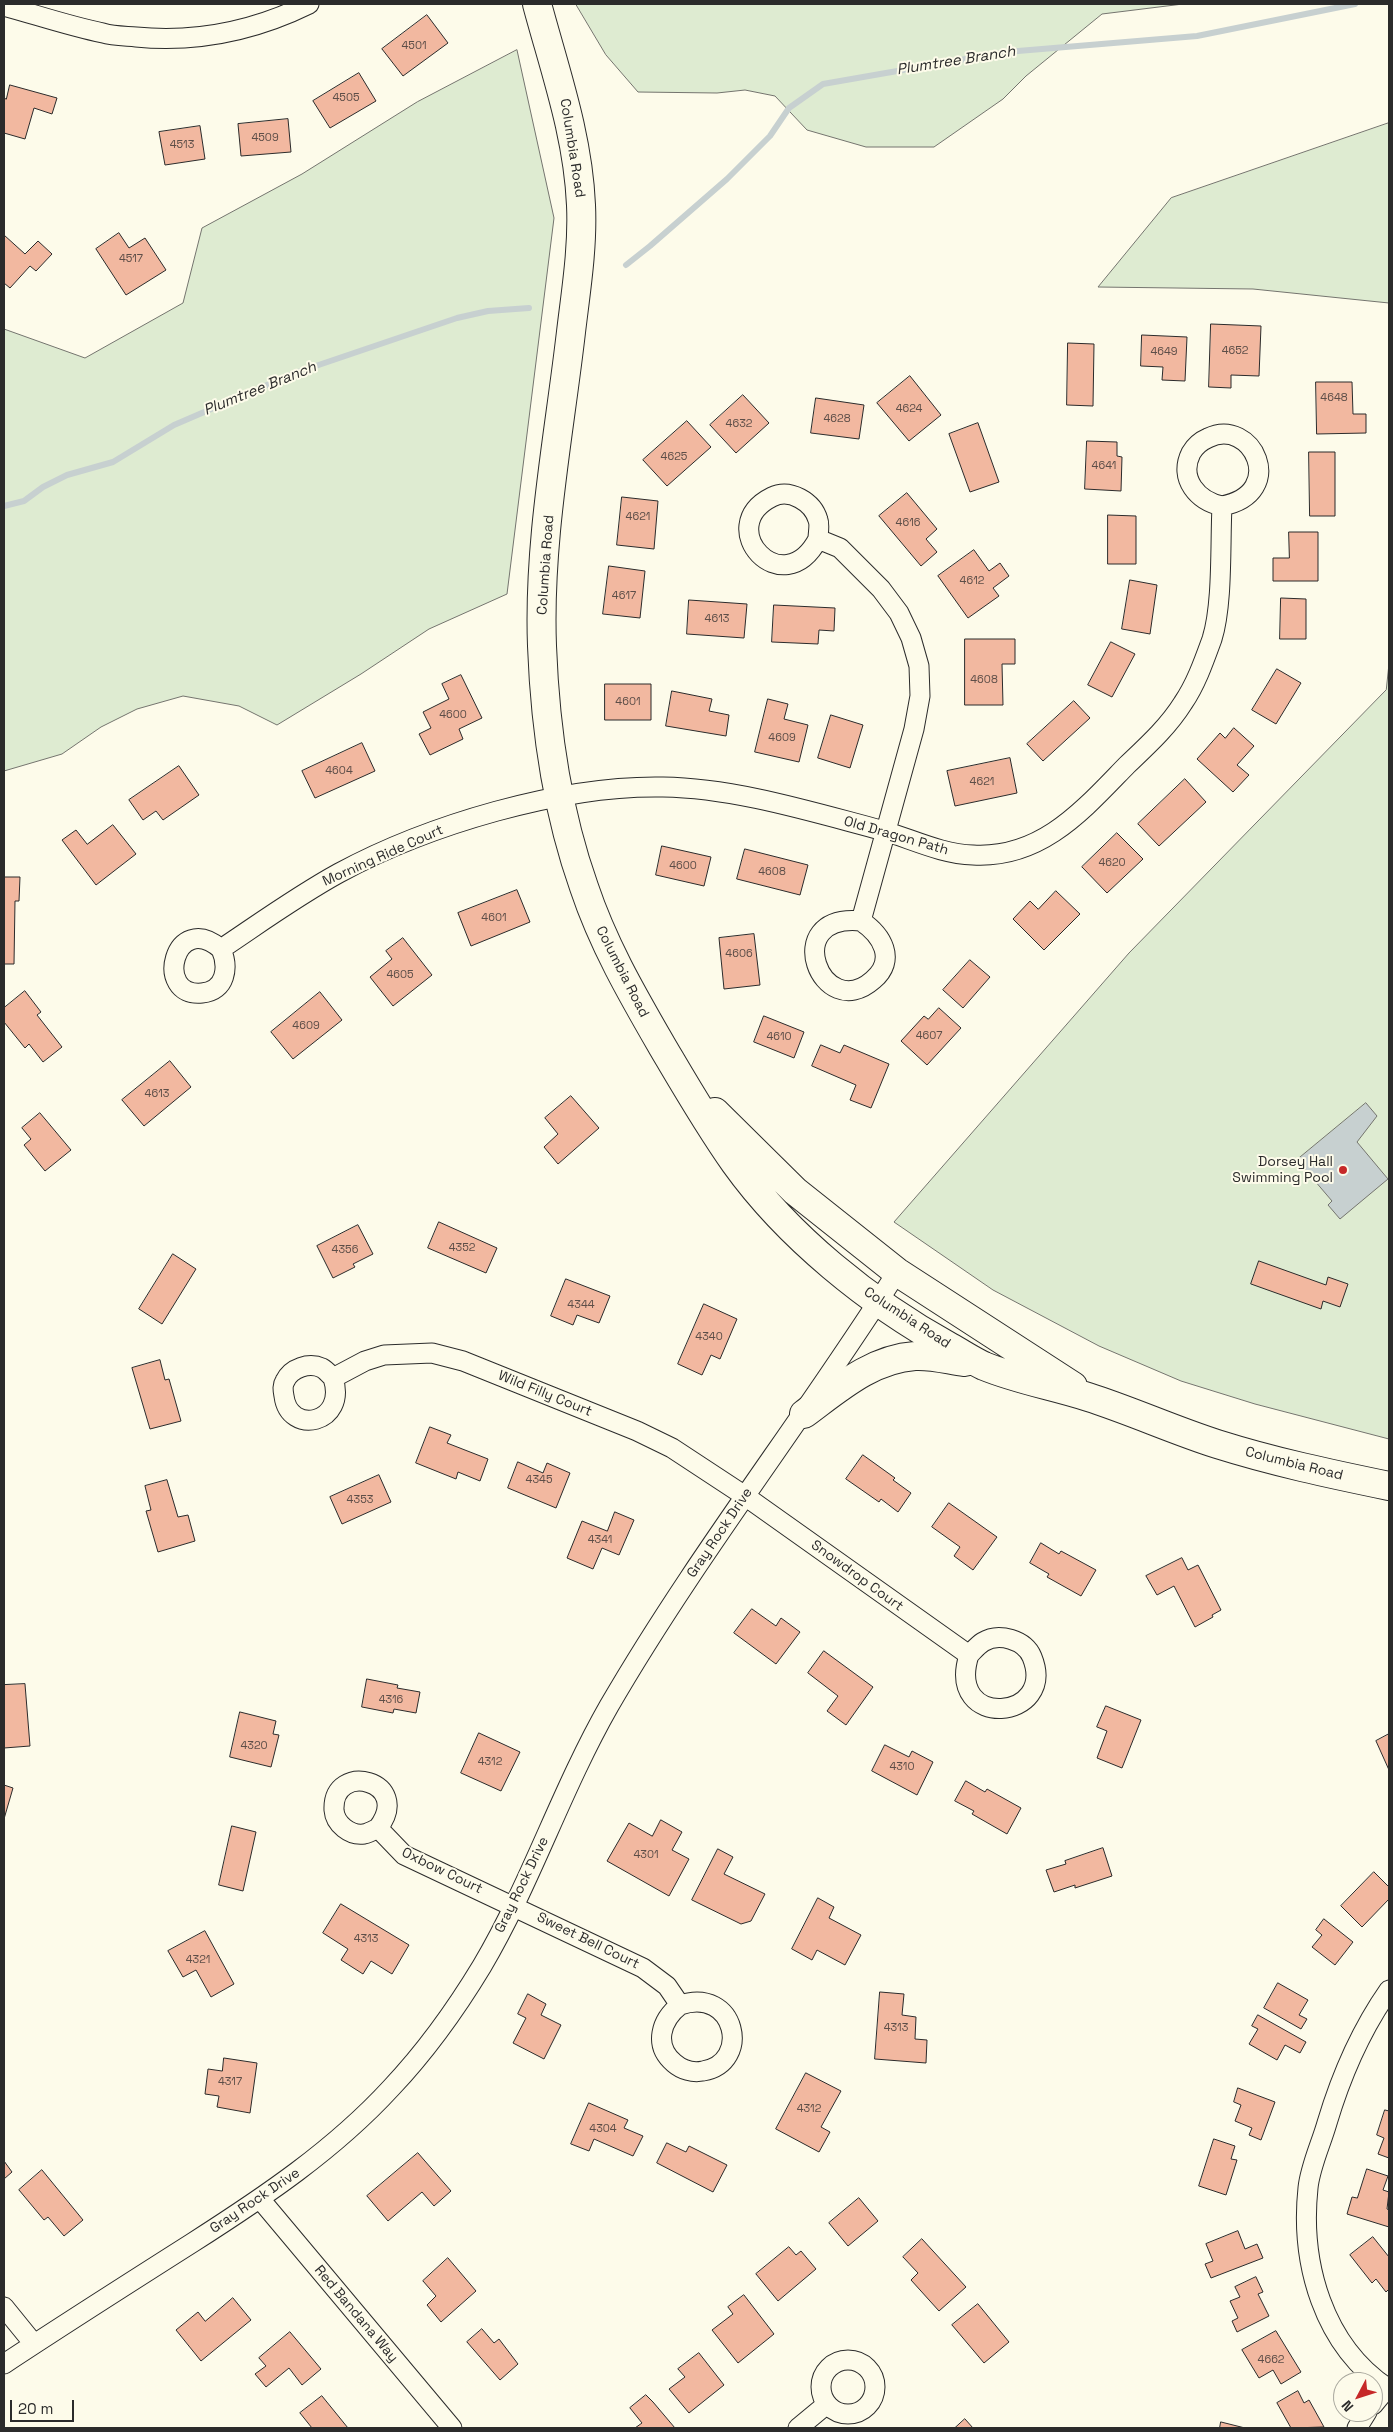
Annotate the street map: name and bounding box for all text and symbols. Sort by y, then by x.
house number: 4501 [401,39,427,53]
water label: Plumtree Branch [895,43,1017,79]
house number: 4505 [332,91,360,105]
street label: Columbia Road [556,97,588,199]
house number: 4509 [251,131,279,145]
house number: 4513 [170,138,194,152]
house number: 4517 [119,252,143,266]
house number: 4652 [1222,344,1248,358]
house number: 4649 [1150,345,1178,359]
water label: Plumtree Branch [201,358,319,420]
house number: 4648 [1320,391,1348,405]
house number: 4624 [896,402,922,416]
house number: 4628 [823,412,851,426]
house number: 4632 [726,417,752,431]
house number: 4625 [661,450,687,464]
house number: 4641 [1092,459,1116,473]
house number: 4621 [626,510,650,524]
street label: Columbia Road [534,514,558,616]
house number: 4616 [896,516,920,530]
house number: 4612 [960,574,984,588]
house number: 4617 [612,589,636,603]
house number: 4613 [705,612,729,626]
house number: 4608 [970,673,998,687]
house number: 4601 [615,695,641,709]
house number: 4600 [439,708,467,722]
house number: 4609 [768,731,796,745]
house number: 4604 [325,764,353,778]
house number: 4621 [970,775,994,789]
street label: Old Dragon Path [842,813,950,859]
street label: Morning Ride Court [320,822,446,890]
house number: 4620 [1098,856,1126,870]
house number: 4600 [669,859,697,873]
house number: 4608 [758,865,786,879]
house number: 4601 [481,911,507,925]
street label: Columbia Road [592,924,652,1020]
house number: 4606 [725,947,753,961]
house number: 4605 [386,968,414,982]
house number: 4609 [292,1019,320,1033]
house number: 4607 [916,1029,942,1043]
house number: 4610 [766,1030,792,1044]
house number: 4613 [145,1087,169,1101]
place label: Dorsey Hall Swimming Pool [1232,1154,1333,1186]
marker: Dorsey Hall Swimming Pool [1337,1164,1349,1176]
house number: 4352 [449,1241,475,1255]
house number: 4356 [332,1243,358,1257]
street label: Columbia Road [860,1284,954,1352]
house number: 4344 [567,1298,595,1312]
house number: 4340 [695,1330,723,1344]
street label: Wild Filly Court [496,1368,594,1420]
street label: Columbia Road [1243,1444,1345,1484]
house number: 4345 [526,1473,552,1487]
street label: Gray Rock Drive [684,1485,756,1581]
house number: 4353 [347,1493,373,1507]
house number: 4341 [588,1533,612,1547]
street label: Snowdrop Court [808,1537,906,1615]
house number: 4316 [379,1693,403,1707]
house number: 4320 [240,1739,268,1753]
house number: 4312 [478,1755,502,1769]
house number: 4310 [889,1760,915,1774]
street label: Gray Rock Drive [491,1834,553,1936]
street label: Oxbow Court [399,1844,485,1898]
house number: 4301 [633,1848,659,1862]
street label: Sweet Bell Court [534,1909,642,1973]
house number: 4313 [354,1932,378,1946]
house number: 4321 [186,1953,210,1967]
house number: 4313 [884,2021,908,2035]
house number: 4317 [218,2075,242,2089]
house number: 4312 [797,2102,821,2116]
house number: 4304 [589,2122,617,2136]
street label: Gray Rock Drive [207,2165,303,2237]
street label: Red Bandana Way [311,2262,401,2366]
house number: 4662 [1258,2353,1284,2367]
north arrow [1333,2372,1383,2422]
scale bar [12,2390,76,2422]
text: N [1337,2397,1357,2415]
text: 20 m [18,2399,53,2418]

